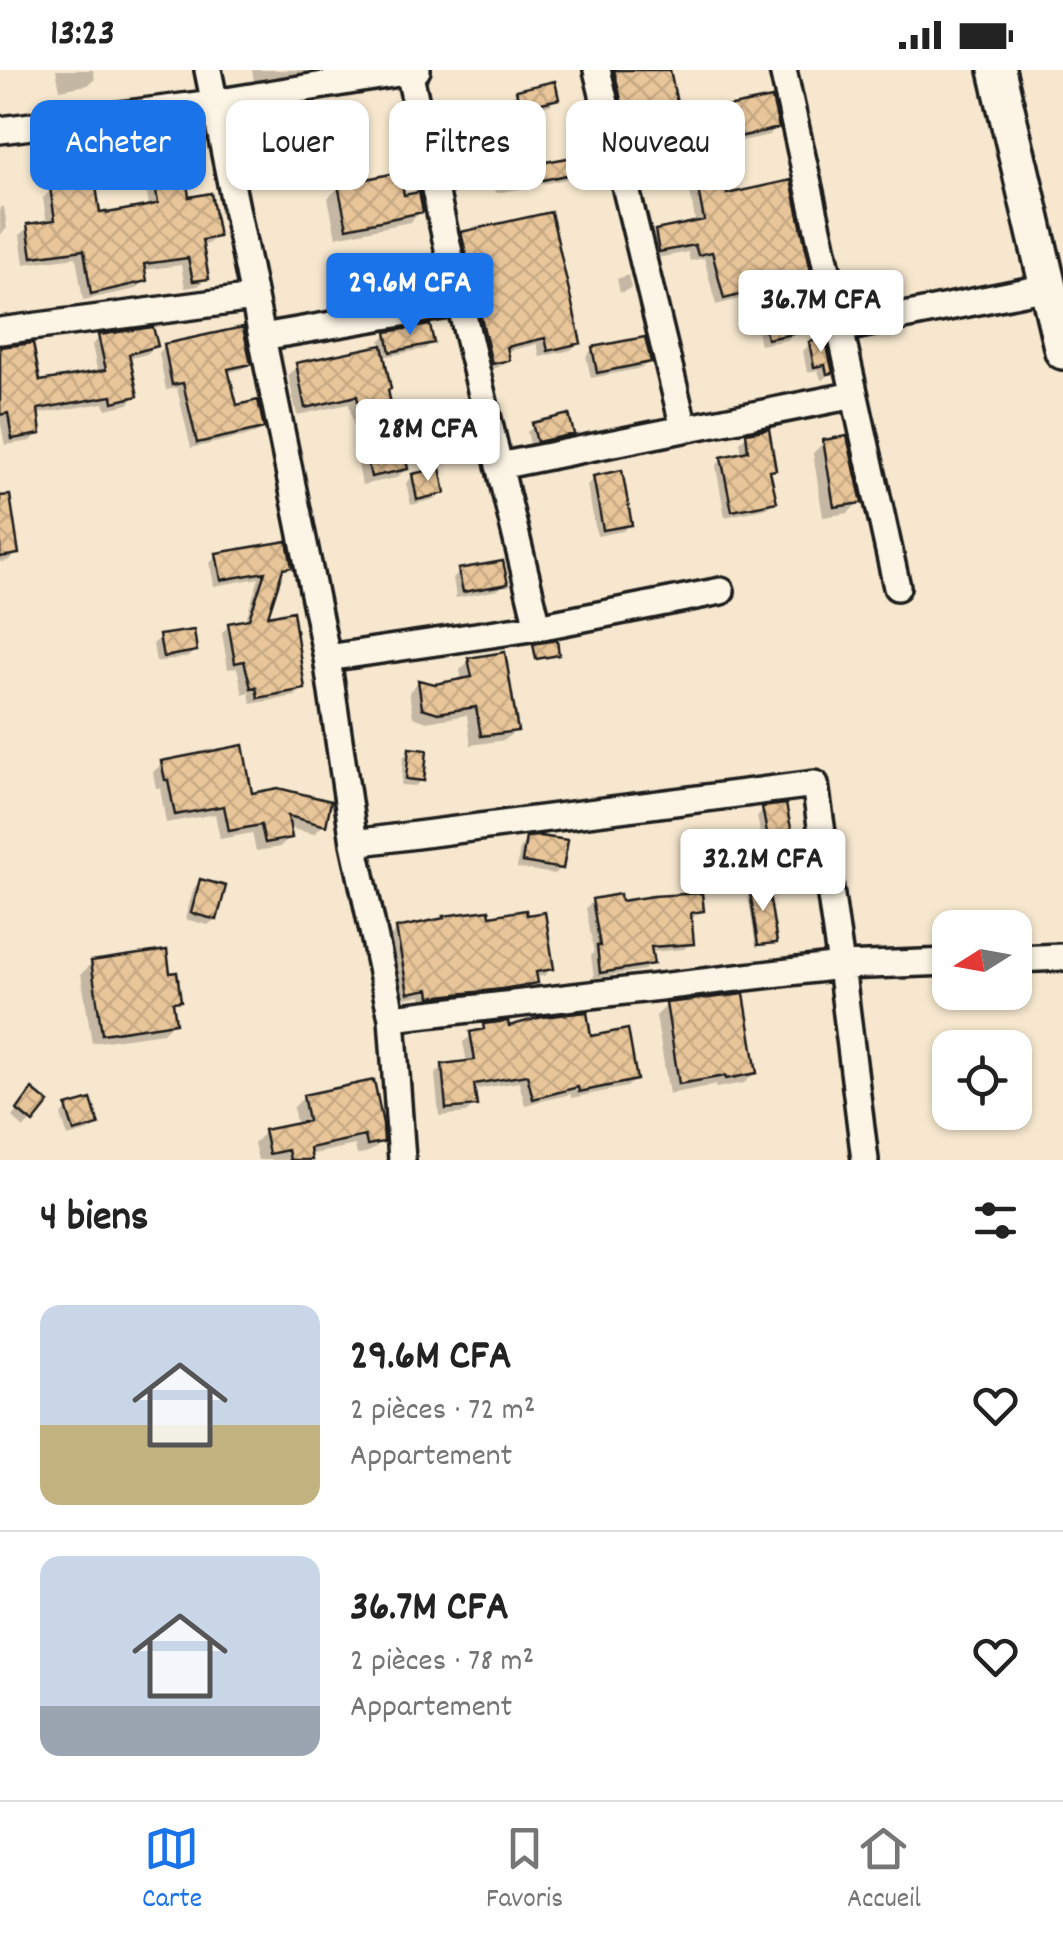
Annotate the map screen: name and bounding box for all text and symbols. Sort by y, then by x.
text: 13:23 [50,8,115,63]
chip: Acheter [30,100,206,190]
chip: Louer [226,100,369,190]
chip: Filtres [389,100,546,190]
chip: Nouveau [566,100,745,190]
pin: 29.6M CFA [296,253,524,338]
text: 29.6M CFA [348,262,472,308]
pin: 36.7M CFA [707,270,935,355]
text: 36.7M CFA [760,279,882,325]
pin: 28M CFA [336,399,520,484]
text: 28M CFA [378,408,478,454]
pin: 32.2M CFA [649,829,877,914]
text: 32.2M CFA [702,838,824,884]
north arrow [932,910,1032,1010]
map controls [932,910,1032,1130]
button: locate [932,1030,1032,1130]
text: 4 biens [40,1190,149,1250]
icon: filters [968,1193,1023,1248]
text: 29.6M CFA [350,1329,512,1389]
icon: home [120,1345,240,1465]
icon: heart [968,1378,1023,1433]
text: 2 pièces · 72 m² [350,1389,535,1435]
text: Appartement [350,1435,512,1481]
text: 36.7M CFA [350,1580,509,1640]
icon: home [120,1596,240,1716]
icon: heart [968,1629,1023,1684]
text: 2 pièces · 78 m² [350,1640,534,1686]
text: Appartement [350,1686,512,1732]
tab: Carte [142,1821,202,1921]
tab: Favoris [486,1821,563,1921]
tab: Accueil [847,1821,921,1921]

